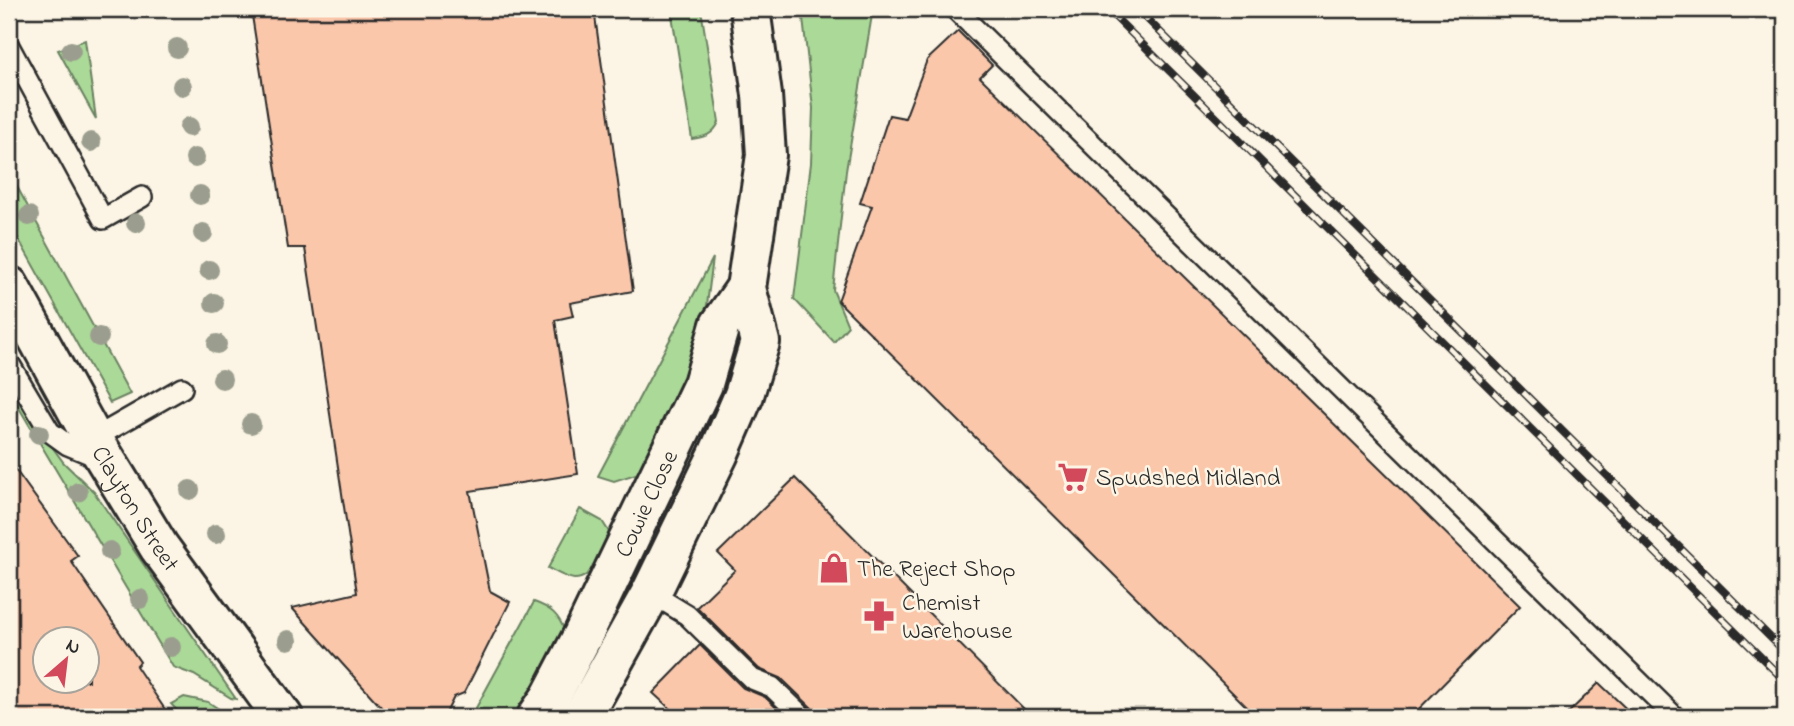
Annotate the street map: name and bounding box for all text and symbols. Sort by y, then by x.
street label: Clayton Street [81,440,187,580]
street label: Cowie Close [608,445,689,564]
supermarket icon: Spudshed Midland [1056,460,1090,494]
place label: Spudshed Midland [1096,462,1281,497]
shop icon: The Reject Shop [817,551,851,585]
place label: The Reject Shop [857,553,1016,588]
place label: Chemist Warehouse [902,587,1013,650]
pharmacy icon: Chemist Warehouse [862,599,896,633]
north arrow [32,624,102,694]
text: N [61,632,85,662]

